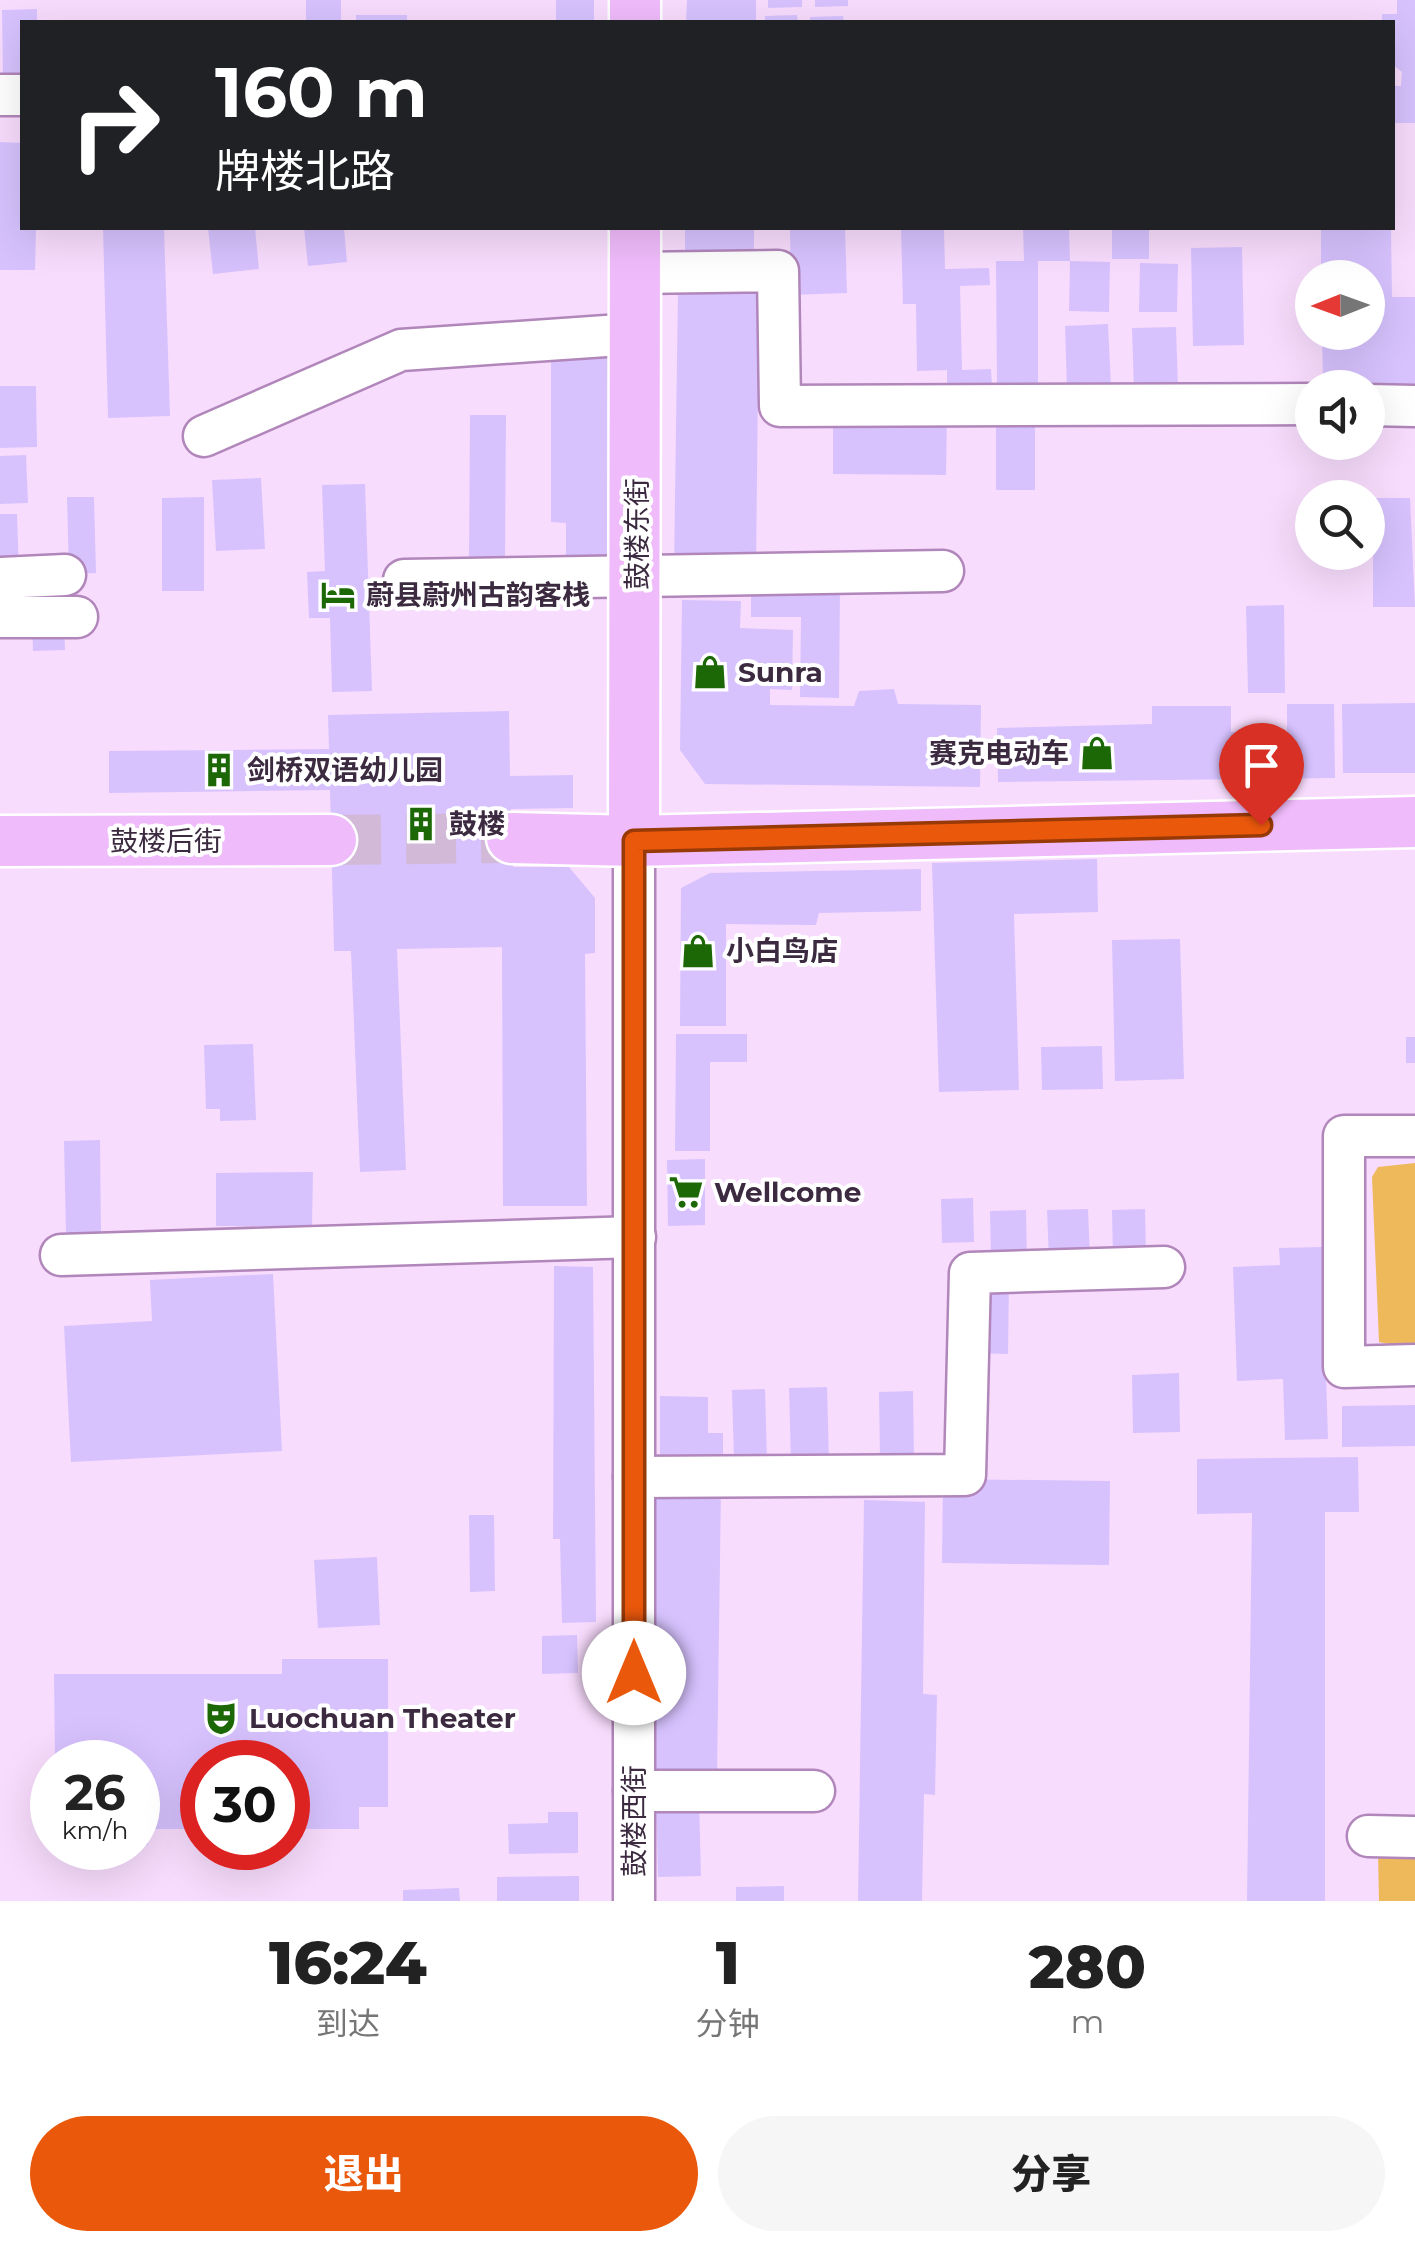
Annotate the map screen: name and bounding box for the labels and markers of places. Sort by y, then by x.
hotel icon: 蔚县蔚州古韵客栈 [319,576,357,614]
place label: 蔚县蔚州古韵客栈 [366,578,590,612]
shop icon: Sunra [691,653,729,691]
place label: Sunra [738,655,823,689]
pin [1219,723,1304,826]
shop icon: 赛克电动车 [1078,734,1116,772]
place label: 赛克电动车 [929,736,1069,770]
building icon: 剑桥双语幼儿园 [200,751,238,789]
place label: 剑桥双语幼儿园 [247,753,443,787]
building icon: 鼓楼 [402,805,440,843]
place label: 鼓楼 [449,807,505,841]
shop icon: 小白鸟店 [679,932,717,970]
place label: 小白鸟店 [726,934,838,968]
supermarket icon: Wellcome [667,1173,705,1211]
place label: Wellcome [714,1175,861,1209]
theatre icon: Luochuan Theater [202,1699,240,1737]
place label: Luochuan Theater [249,1701,516,1735]

